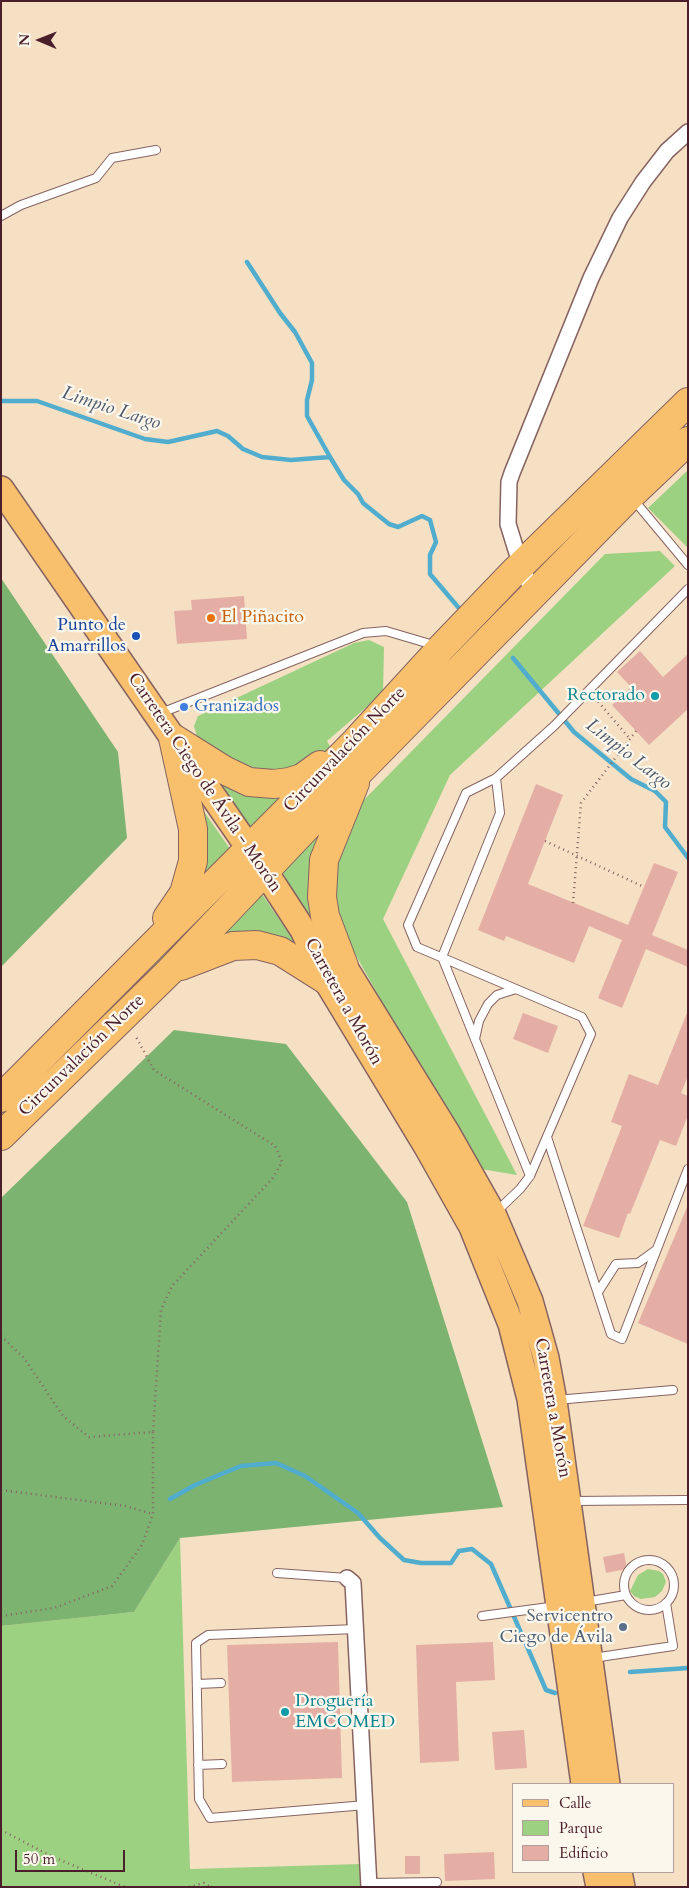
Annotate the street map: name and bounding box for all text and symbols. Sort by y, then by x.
north arrow [15,15,65,65]
text: N [15,33,34,46]
water label: Limpio Largo [59,382,163,436]
place label: El Piñacito [221,607,304,629]
marker: El Piñacito [205,612,217,624]
place label: Punto de Amarrillos [47,615,126,658]
marker: Punto de Amarrillos [130,630,142,642]
street label: Carretera Ciego de Ávila - Morón [122,669,286,897]
street label: Circunvalación Norte [279,683,411,817]
place label: Rectorado [567,685,645,707]
marker: Rectorado [649,690,661,702]
place label: Granizados [194,696,279,718]
marker: Granizados [178,701,190,713]
water label: Limpio Largo [581,714,675,796]
street label: Carretera a Morón [299,935,387,1069]
street label: Circunvalación Norte [15,990,149,1122]
street label: Carretera a Morón [529,1336,575,1480]
place label: Servicentro Ciego de Ávila [499,1606,613,1648]
marker: Servicentro Ciego de Ávila [617,1621,629,1633]
place label: Droguería EMCOMED [295,1691,395,1734]
marker: Droguería EMCOMED [279,1706,291,1718]
legend [512,1783,674,1873]
text: Calle [559,1793,591,1813]
text: Parque [559,1818,603,1838]
scale bar [18,1840,128,1872]
text: Edificio [559,1843,608,1863]
text: 50 m [23,1849,55,1869]

